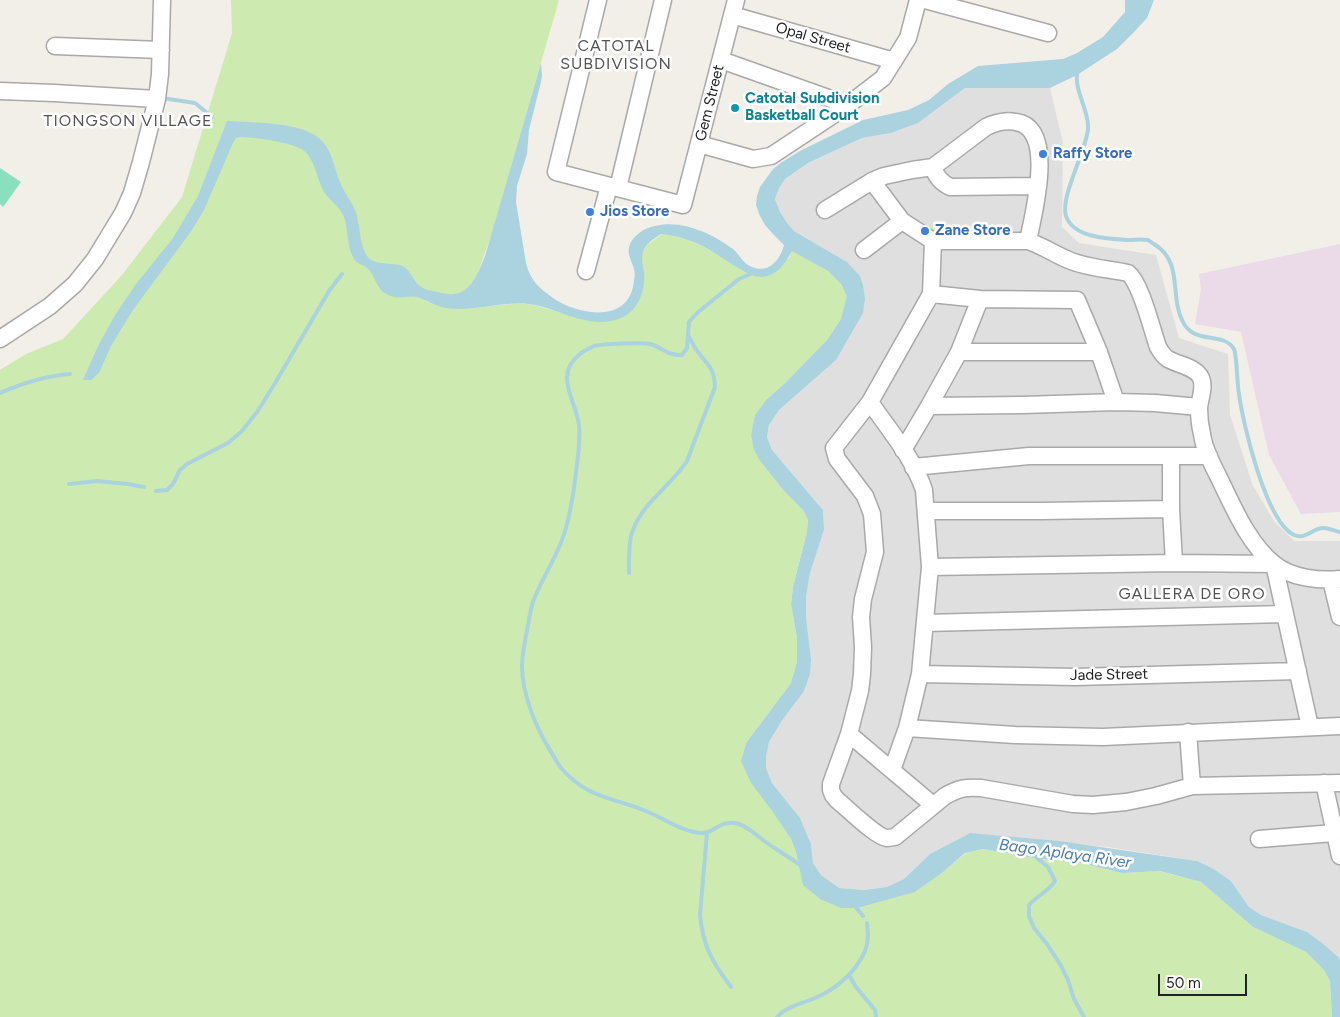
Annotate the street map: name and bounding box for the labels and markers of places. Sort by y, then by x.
place label: Catotal Subdivision Basketball Court [745,90,879,125]
marker: Catotal Subdivision Basketball Court [729,102,741,114]
place label: Raffy Store [1053,145,1132,163]
marker: Raffy Store [1037,148,1049,160]
place label: Jios Store [600,203,669,221]
marker: Jios Store [584,206,596,218]
place label: Zane Store [935,222,1011,240]
marker: Zane Store [919,225,931,237]

